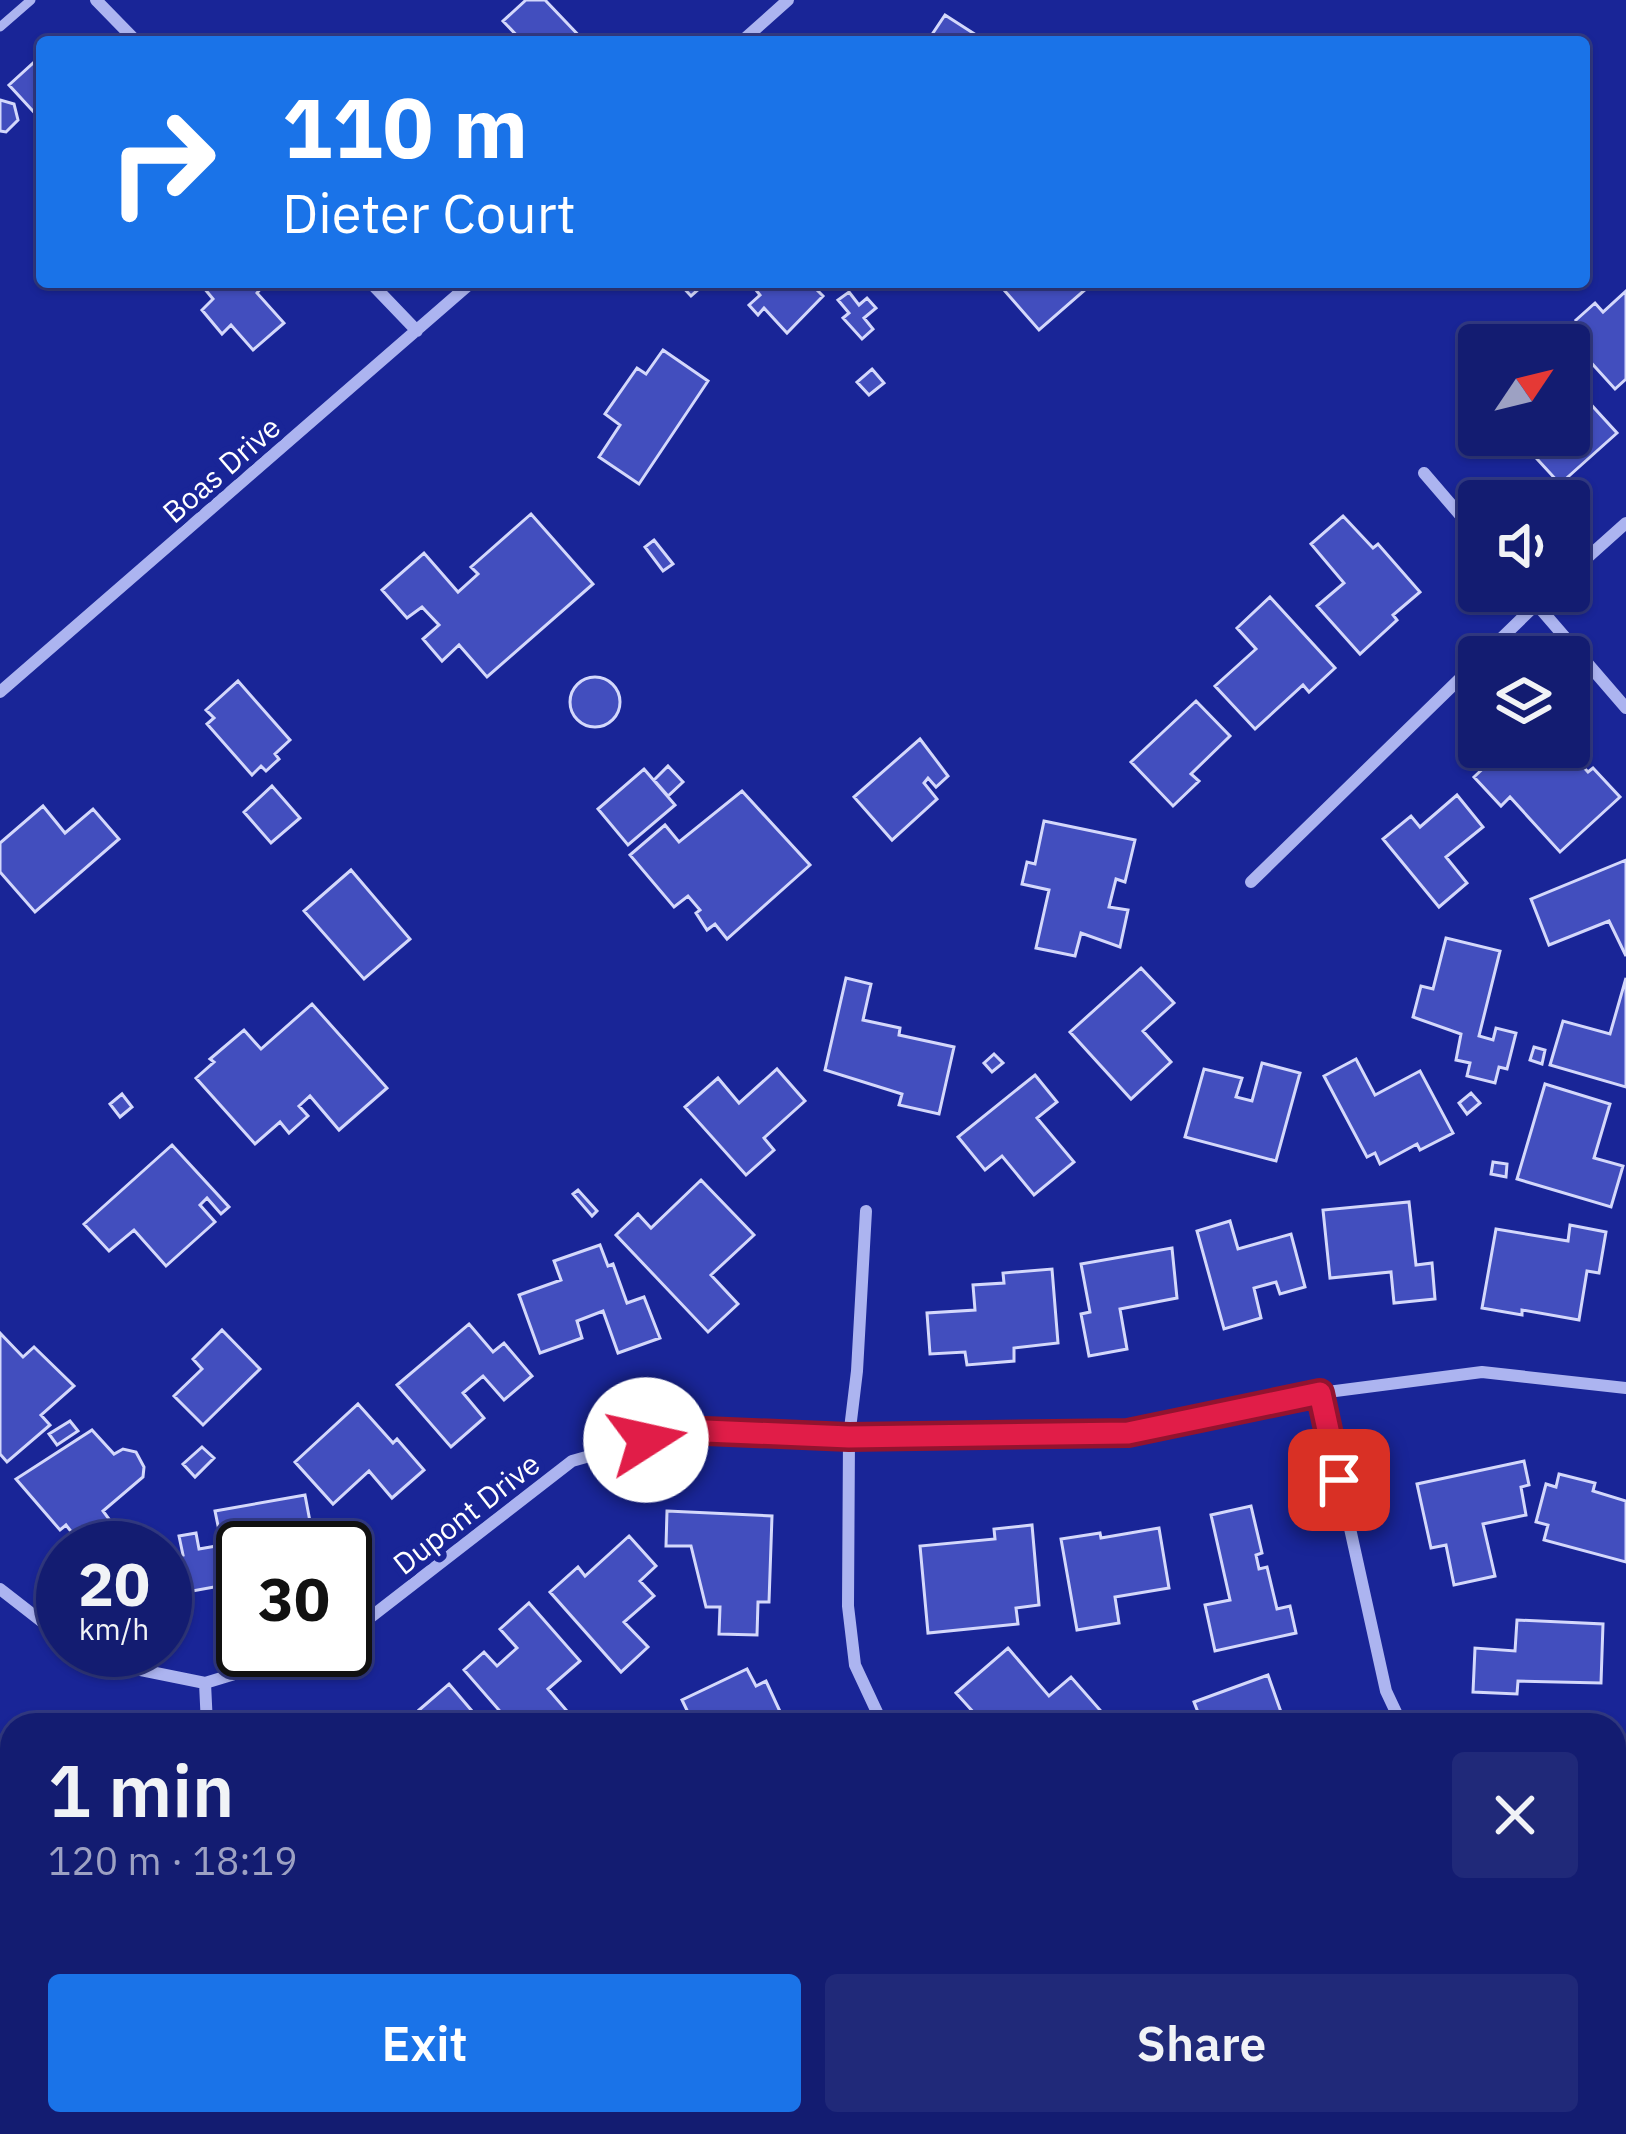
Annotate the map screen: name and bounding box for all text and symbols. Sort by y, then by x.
text: 110 m [282,72,528,181]
icon: right [84,84,240,240]
text: Dieter Court [282,178,576,248]
north arrow [1458,324,1590,456]
map controls [1458,324,1590,768]
street label: Boas Drive [154,407,288,531]
button: sound [1458,480,1590,612]
button: layers [1458,636,1590,768]
position arrow [583,1377,709,1503]
pin [1288,1429,1390,1531]
street label: Dupont Drive [385,1444,547,1582]
icon: arrive [1306,1447,1372,1513]
speed limit sign: 30 [216,1521,372,1677]
text: 20 [78,1544,150,1623]
text: km/h [79,1609,149,1648]
text: 1 min [48,1743,234,1837]
button: close [1452,1752,1578,1878]
text: 120 m · 18:19 [48,1835,298,1886]
button: Exit [48,1974,801,2112]
button: Share [825,1974,1578,2112]

